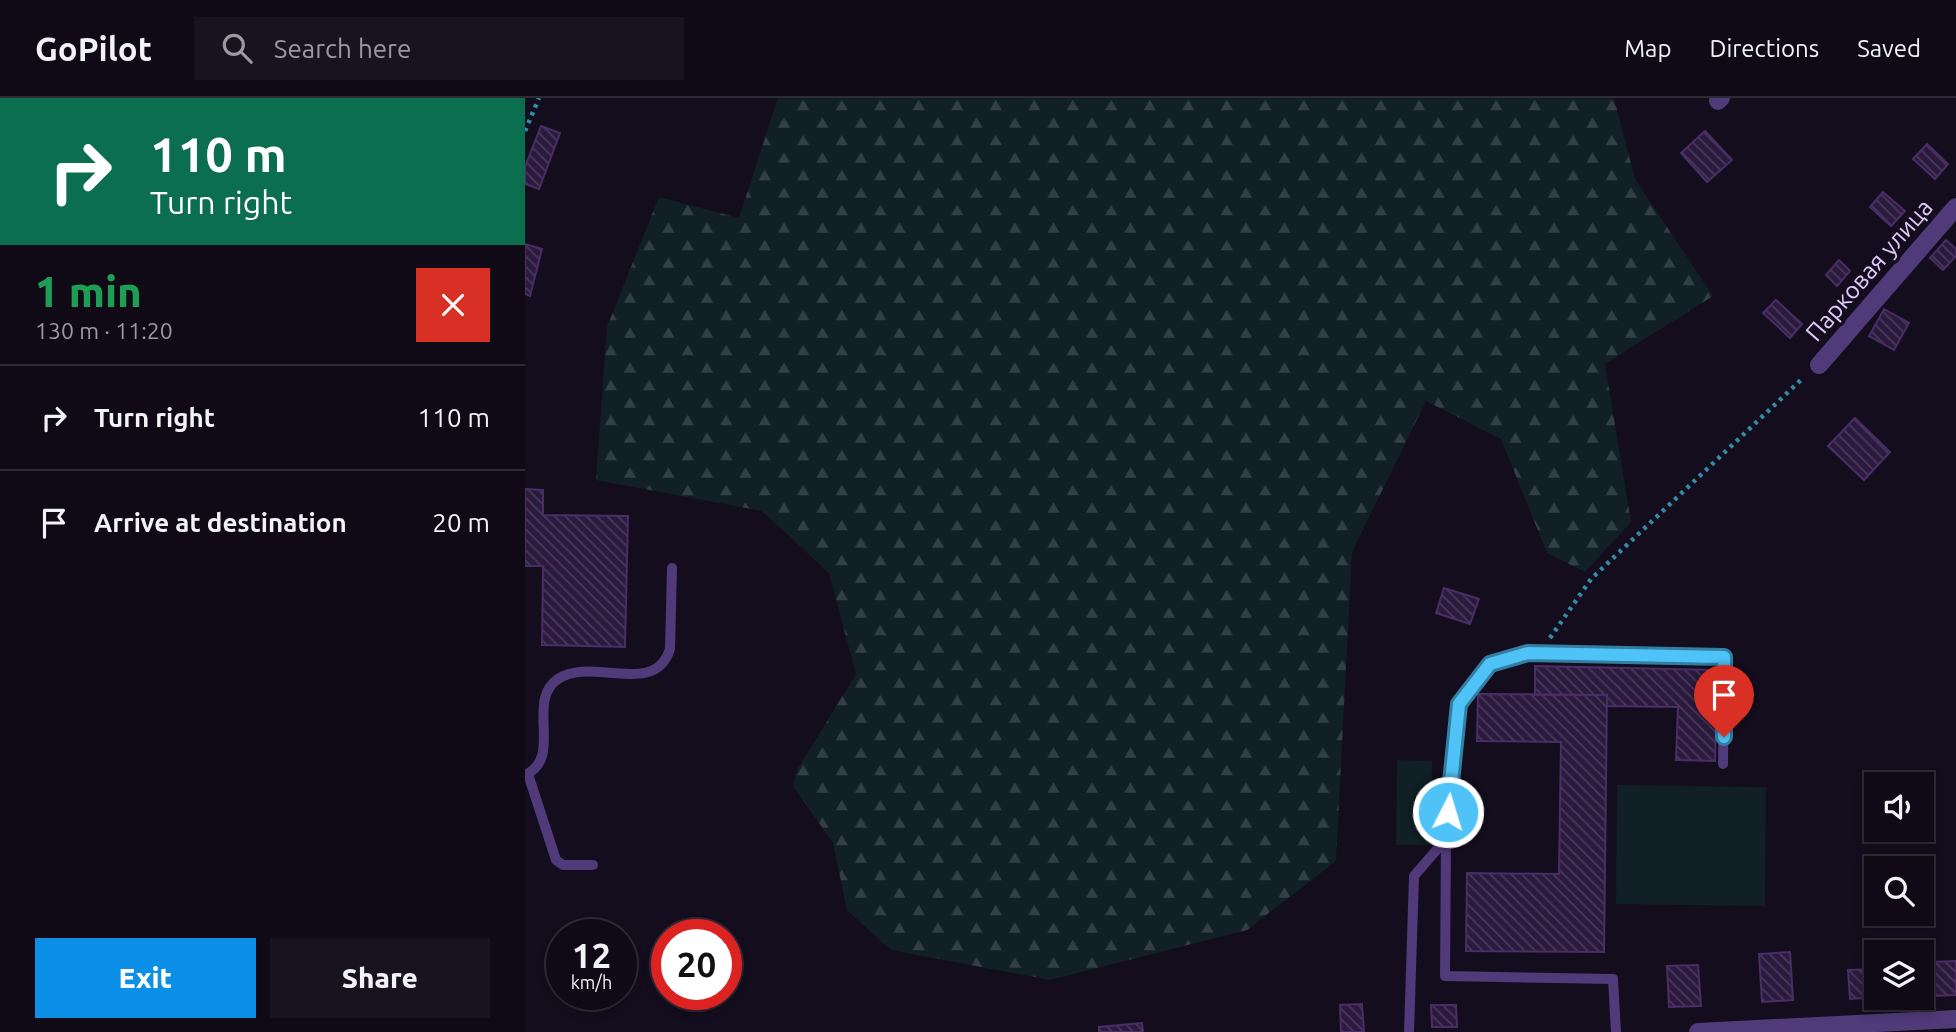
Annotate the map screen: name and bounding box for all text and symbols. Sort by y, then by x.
search box [194,17,684,80]
icon: search [218,29,256,67]
text: GoPilot [35,30,152,67]
text: Search here [274,34,411,63]
text: Map [1624,35,1671,62]
text: Directions [1709,35,1819,62]
text: Saved [1857,35,1921,62]
icon: right [35,126,126,217]
text: 110 m [150,126,287,181]
text: Turn right [150,184,292,220]
street label: Парковая улица [1800,194,1938,346]
text: 1 min [35,268,142,315]
button: close [416,268,490,342]
text: 130 m · 11:20 [35,318,173,343]
icon: right [35,399,73,437]
text: Turn right [94,403,215,432]
text: 110 m [418,403,490,432]
icon: arrive [35,504,73,542]
text: Arrive at destination [94,508,347,537]
text: 20 m [432,508,490,537]
pin [1694,665,1754,737]
icon: arrive [1705,676,1743,714]
map controls [1864,772,1934,1010]
button: sound [1864,772,1934,842]
position arrow [1411,775,1485,849]
button: search [1864,856,1934,926]
speed limit sign: 20 [651,919,742,1010]
text: 12 [572,935,611,975]
button: Exit [35,938,256,1018]
button: Share [270,938,490,1018]
button: layers [1864,940,1934,1010]
text: km/h [571,972,612,992]

